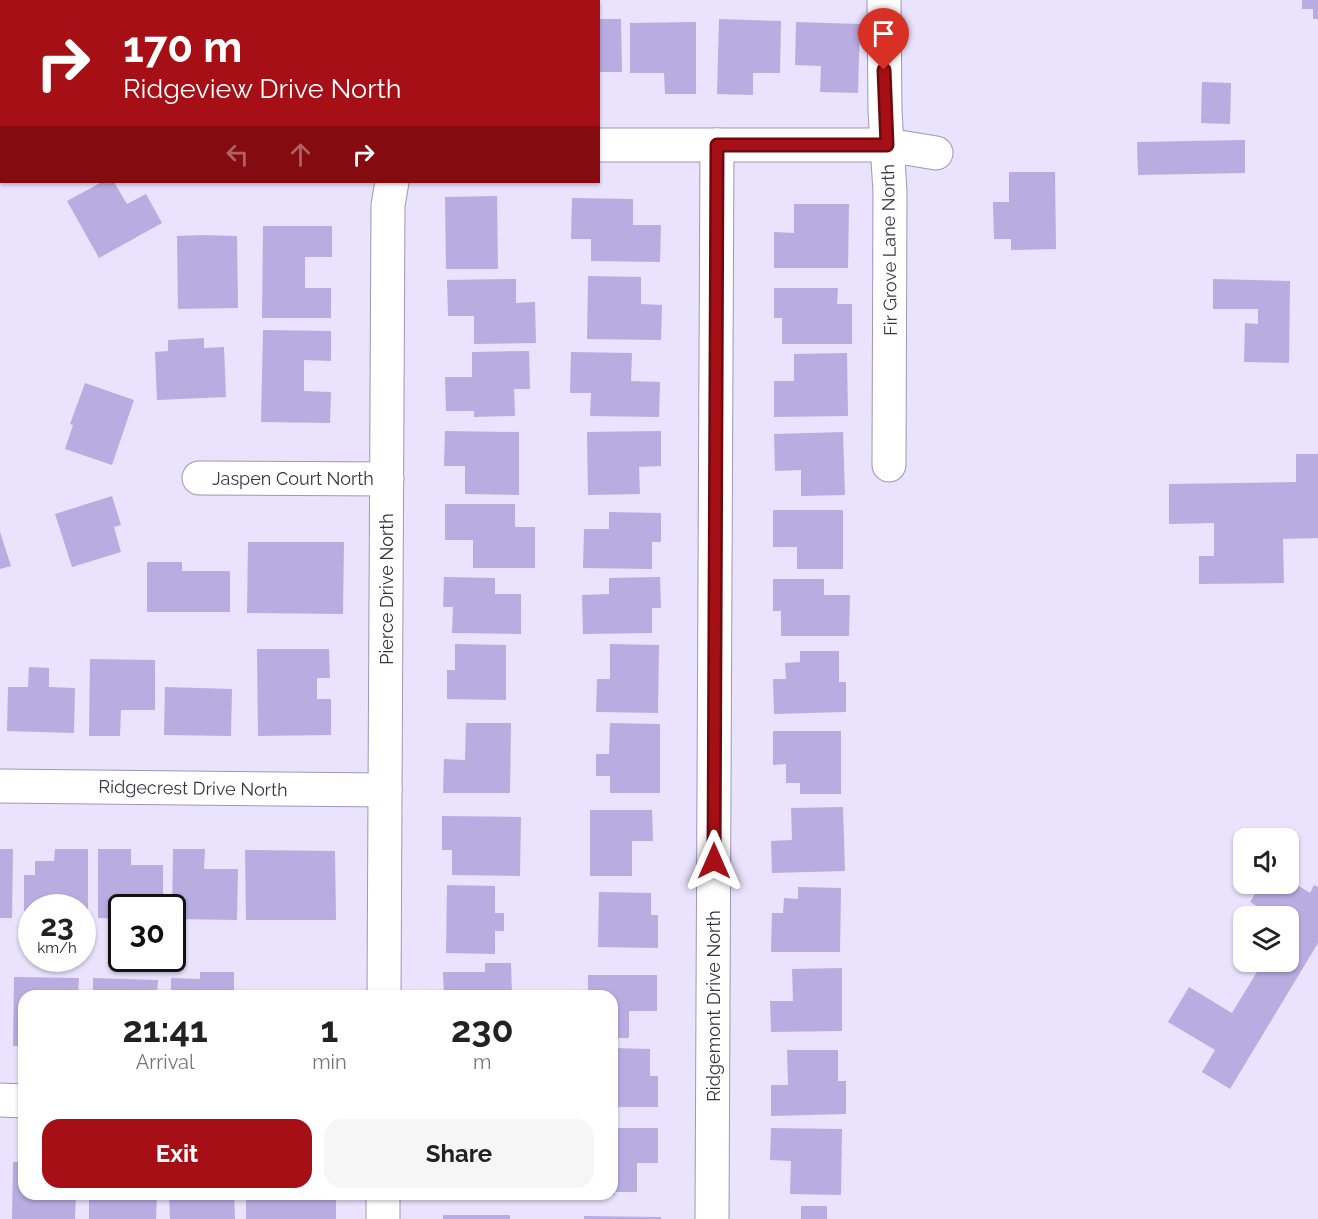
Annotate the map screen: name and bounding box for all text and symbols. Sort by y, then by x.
pin [858,8,909,70]
icon: arrive [867,17,900,50]
text: 170 m [123,23,242,72]
icon: right [24,24,102,102]
text: Ridgeview Drive North [123,73,401,104]
icon: left [221,138,254,171]
icon: ahead [284,138,317,171]
icon: right [347,138,380,171]
street label: Fir Grove Lane North [877,164,901,336]
street label: Jaspen Court North [212,468,374,489]
street label: Pierce Drive North [376,513,397,665]
street label: Ridgecrest Drive North [98,776,288,800]
map controls [1233,828,1299,972]
button: sound [1233,828,1299,894]
position arrow [682,829,746,893]
speed limit sign: 30 [108,894,186,972]
button: layers [1233,906,1299,972]
text: 23 [40,908,74,943]
street label: Ridgemont Drive North [703,910,724,1102]
text: km/h [37,939,77,957]
text: 21:41 [122,1008,208,1050]
text: 1 [321,1008,338,1050]
text: 230 [451,1008,514,1050]
text: Arrival [136,1050,194,1074]
text: min [312,1050,347,1074]
text: m [473,1050,491,1074]
button: Exit [42,1119,312,1188]
button: Share [324,1119,594,1188]

